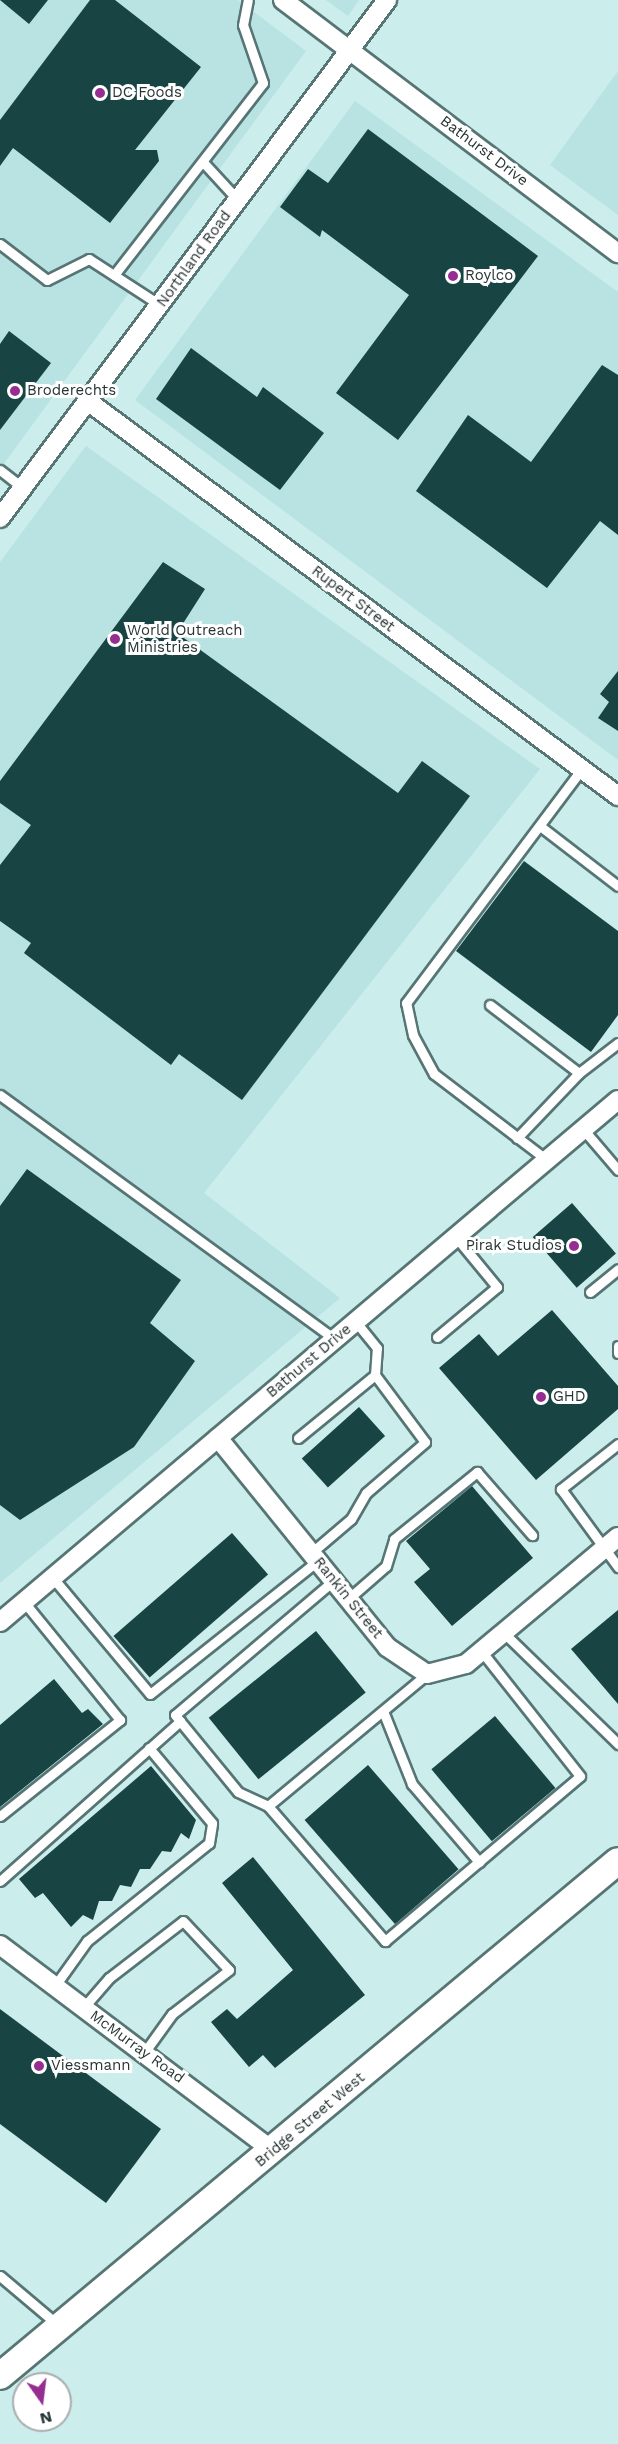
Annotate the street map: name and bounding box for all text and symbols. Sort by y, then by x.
place label: DC Foods [112,84,182,102]
marker: DC Foods [93,86,107,100]
street label: Bathurst Drive [437,112,531,190]
street label: Northland Road [153,207,235,311]
place label: Roylco [465,267,513,285]
marker: Roylco [446,269,460,283]
place label: Broderechts [27,382,116,400]
marker: Broderechts [8,384,22,398]
street label: Rupert Street [308,562,398,636]
place label: World Outreach Ministries [127,621,243,656]
marker: World Outreach Ministries [108,632,122,646]
place label: Pirak Studios [465,1237,562,1255]
marker: Pirak Studios [567,1239,581,1253]
street label: Bathurst Drive [263,1320,355,1402]
place label: GHD [553,1388,586,1406]
marker: GHD [534,1390,548,1404]
street label: Rankin Street [310,1554,386,1642]
street label: McMurray Road [86,2007,188,2087]
place label: Viessmann [51,2057,131,2075]
marker: Viessmann [32,2059,46,2073]
street label: Bridge Street West [251,2069,369,2171]
north arrow [12,2372,72,2432]
text: N [38,2407,54,2429]

